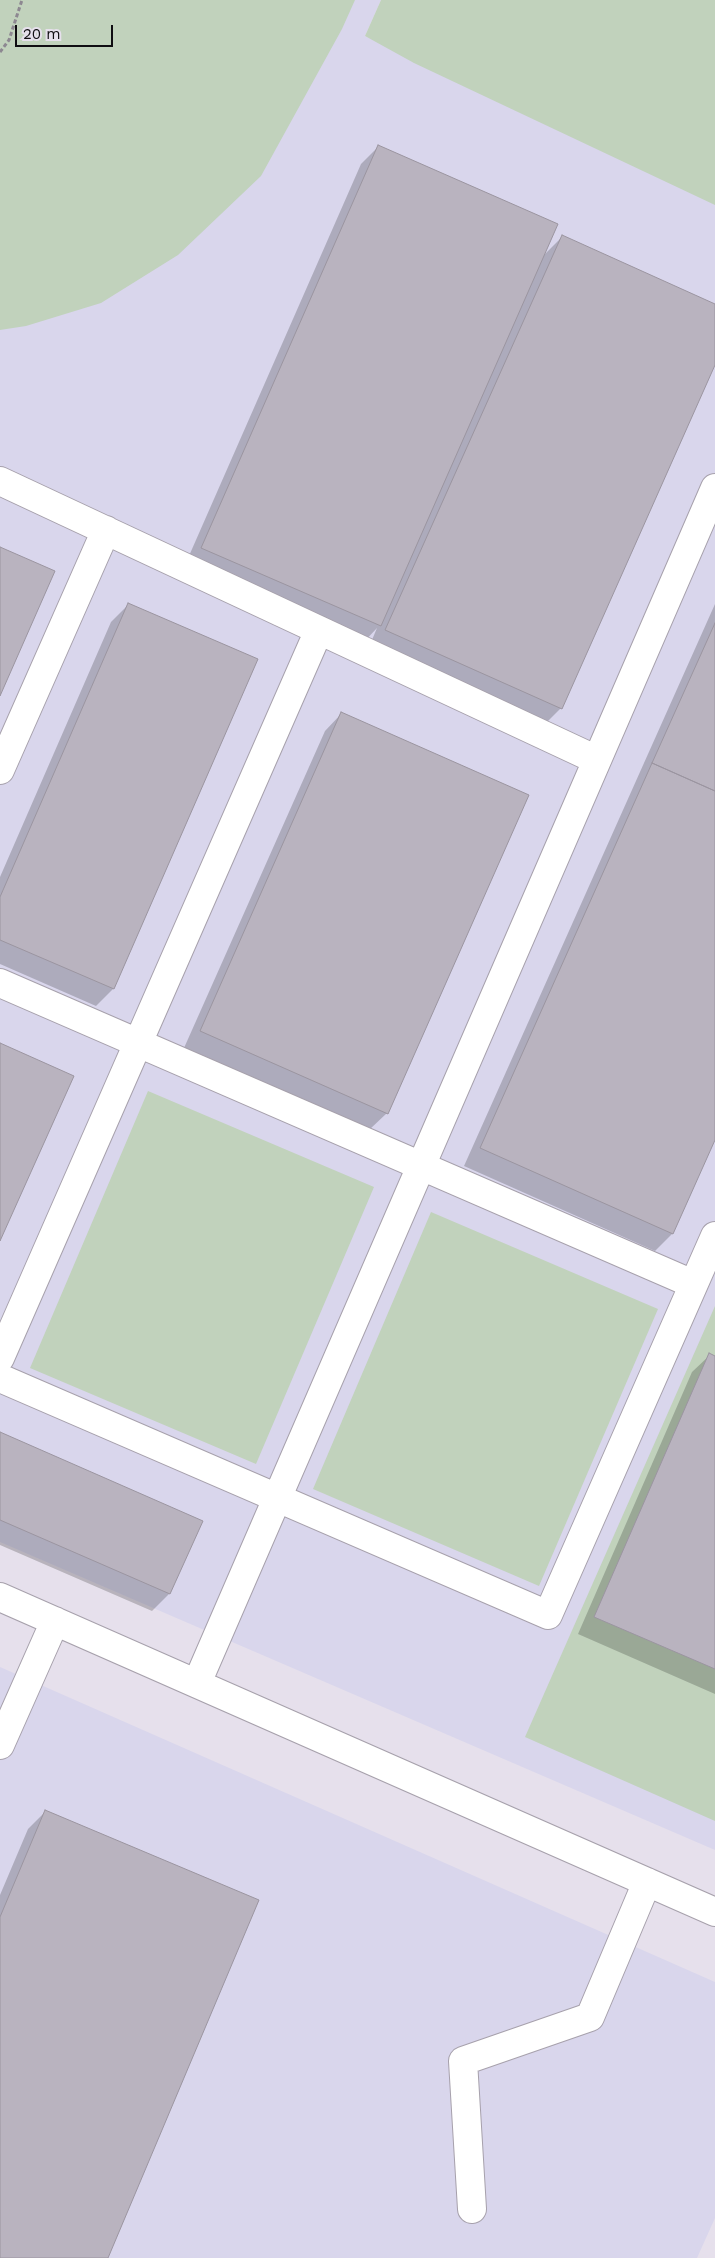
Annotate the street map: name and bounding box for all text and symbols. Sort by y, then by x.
scale bar [18,15,115,47]
text: 20 m [23,25,61,43]

